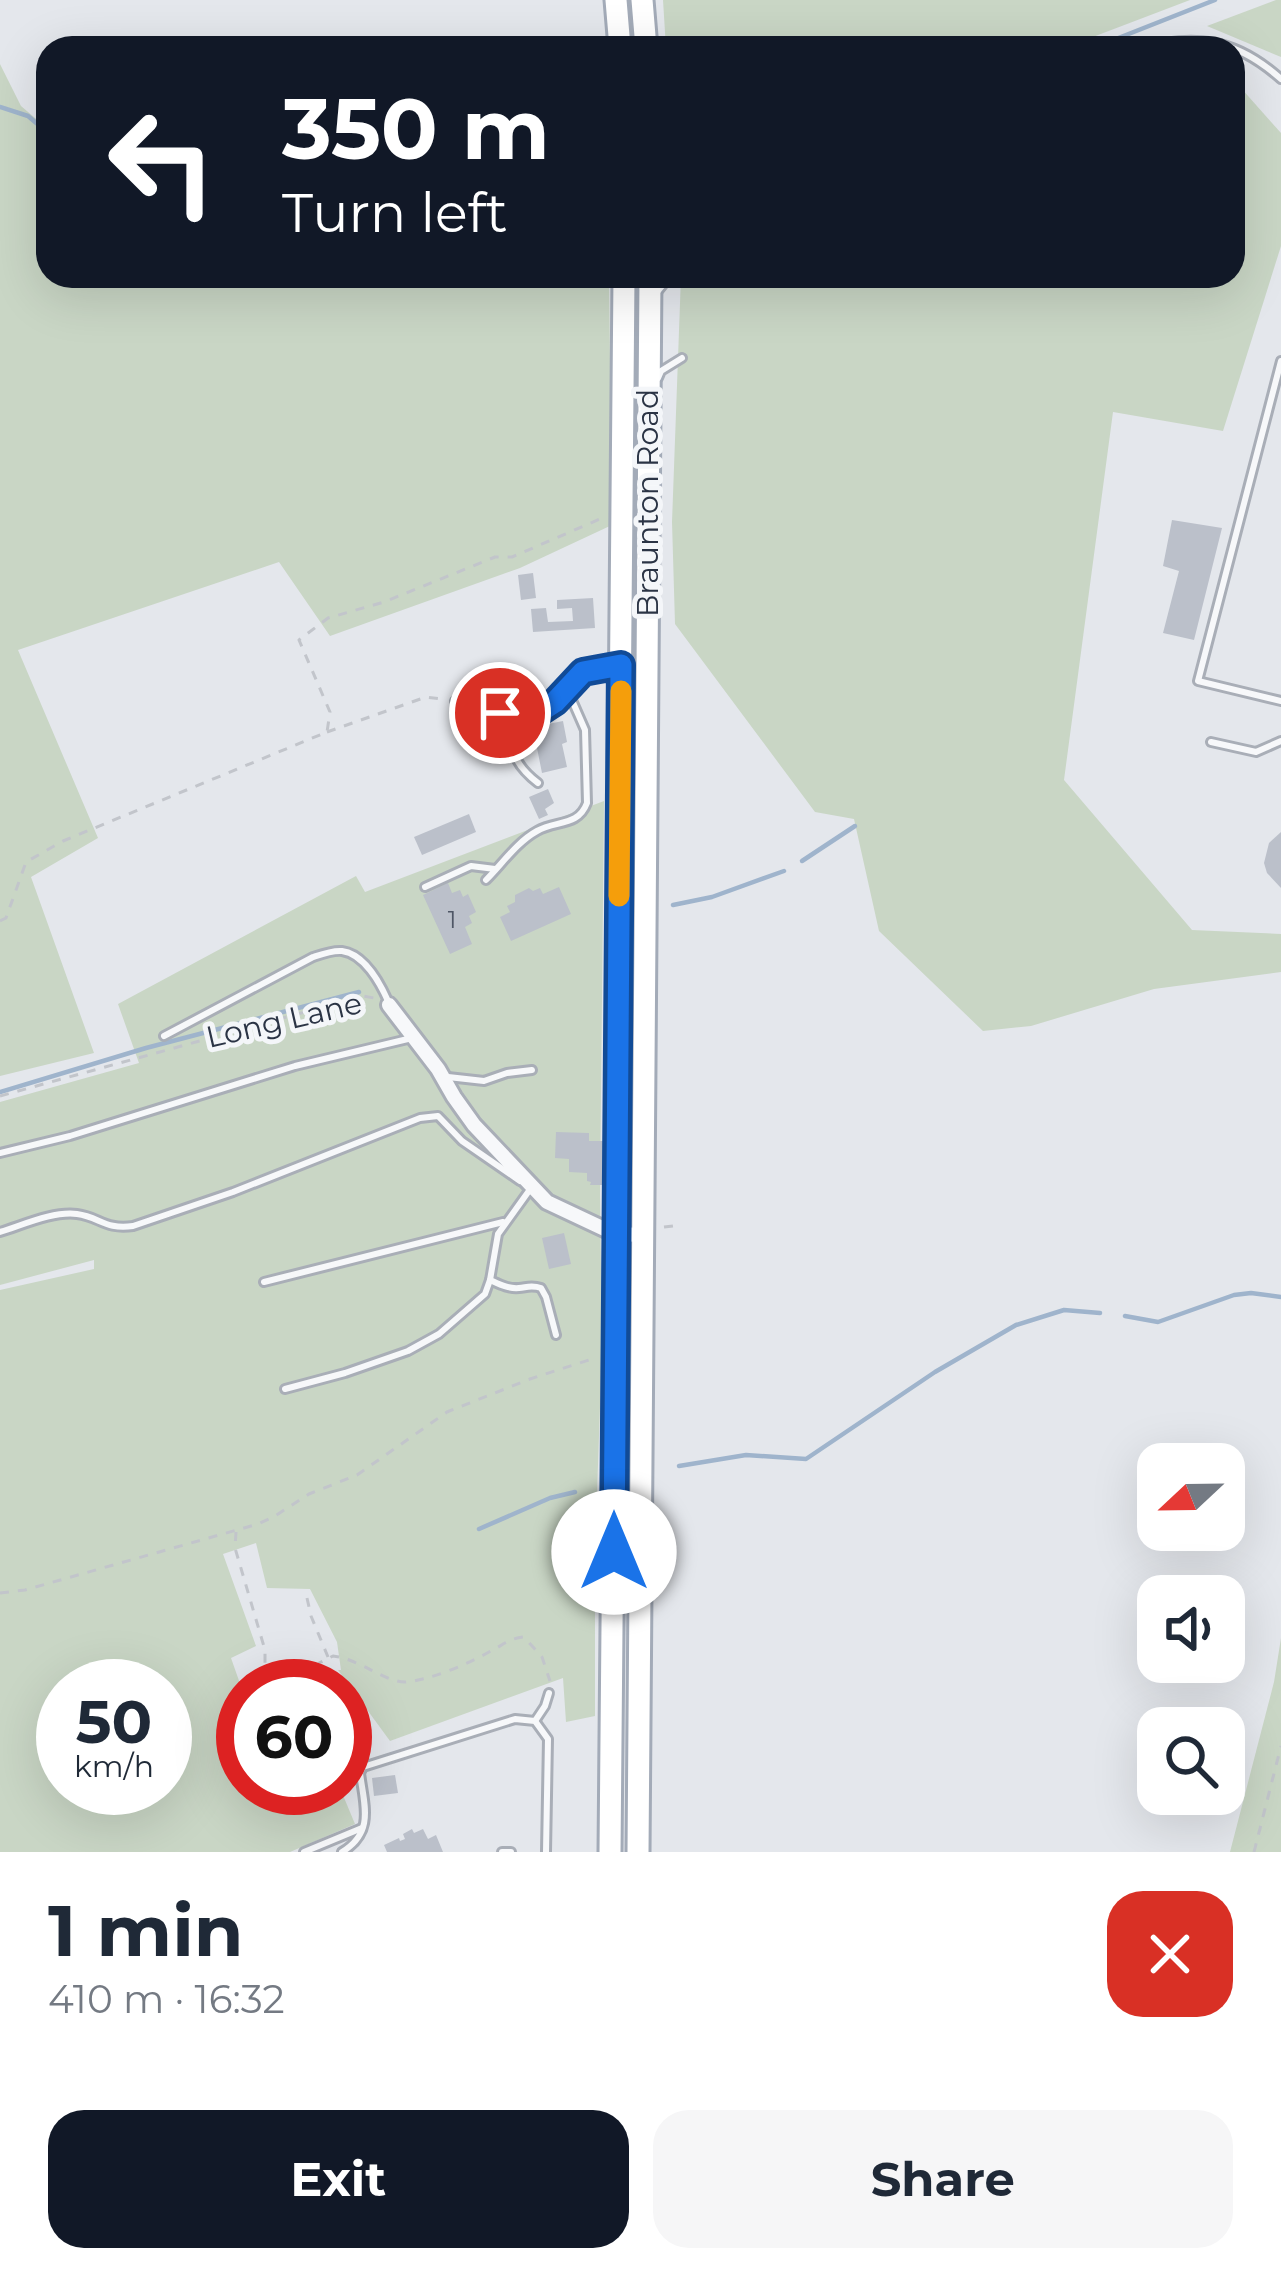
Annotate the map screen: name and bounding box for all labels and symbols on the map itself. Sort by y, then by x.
street label: Braunton Road [629,389,666,617]
pin [449,662,551,764]
house number: 1 [448,905,456,934]
street label: Long Lane [203,984,365,1056]
north arrow [1137,1443,1245,1551]
position arrow [551,1489,677,1615]
speed limit sign: 60 [216,1659,372,1815]

